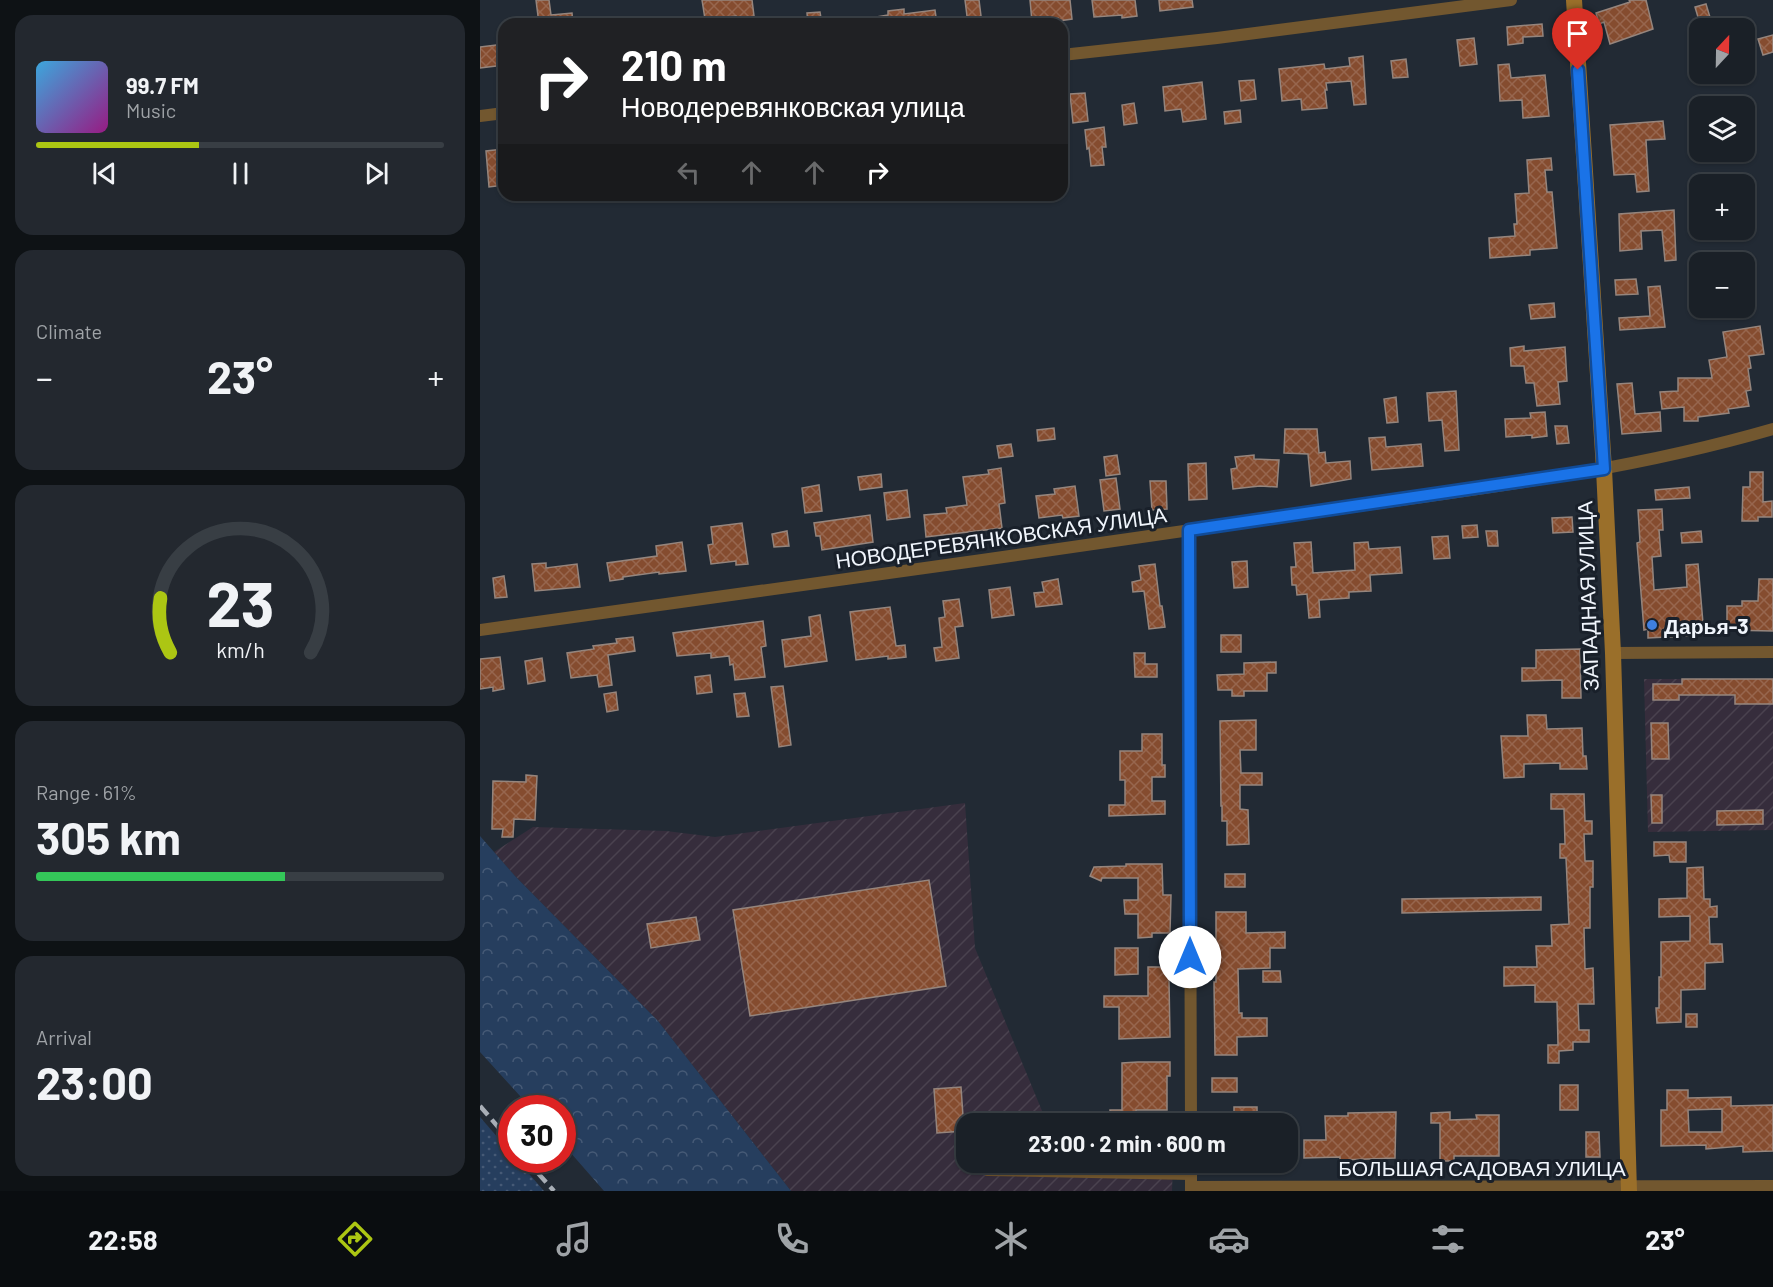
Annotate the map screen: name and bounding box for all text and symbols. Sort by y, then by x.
pin [1552,8,1603,70]
icon: arrive [1561,17,1594,50]
north arrow [1689,18,1755,84]
map controls [1689,18,1755,318]
text: 210 m [621,39,727,89]
icon: right [522,42,600,120]
text: 99.7 FM [126,72,199,98]
text: Новодеревянковская улица [621,90,965,122]
button: layers [1689,96,1755,162]
text: Music [126,98,176,122]
icon: left [672,156,705,189]
icon: ahead [735,156,768,189]
icon: ahead [798,156,831,189]
icon: right [861,156,894,189]
icon: previous [88,157,121,190]
icon: pause [224,157,257,190]
icon: next [360,157,393,190]
button: + [1689,174,1755,240]
button: − [1689,252,1755,318]
text: Climate [36,319,102,343]
text: 23° [207,349,273,403]
text: − [36,357,53,397]
text: + [427,357,444,397]
street label: НОВОДЕРЕВЯНКОВСКАЯ УЛИЦА [834,501,1168,573]
street label: ЗАПАДНАЯ УЛИЦА [1571,501,1603,691]
text: 23 [206,565,274,639]
place label: Дарья-3 [1664,613,1749,638]
marker: Дарья-3 [1645,618,1659,632]
text: km/h [216,637,264,662]
text: Range · 61% [36,780,137,804]
text: 305 km [36,810,181,864]
position arrow [1158,925,1222,989]
text: Arrival [36,1025,92,1049]
text: 23:00 [36,1055,153,1109]
speed limit sign: 30 [498,1095,576,1173]
text: 23:00 · 2 min · 600 m [1028,1130,1226,1156]
street label: БОЛЬШАЯ САДОВАЯ УЛИЦА [1338,1155,1626,1180]
icon: directions [334,1218,376,1260]
icon: music [553,1218,595,1260]
icon: phone [771,1218,813,1260]
icon: climate [990,1218,1032,1260]
icon: car [1208,1218,1250,1260]
icon: filters [1427,1218,1469,1260]
text: 22:58 [88,1223,158,1255]
text: 23° [1645,1223,1685,1255]

